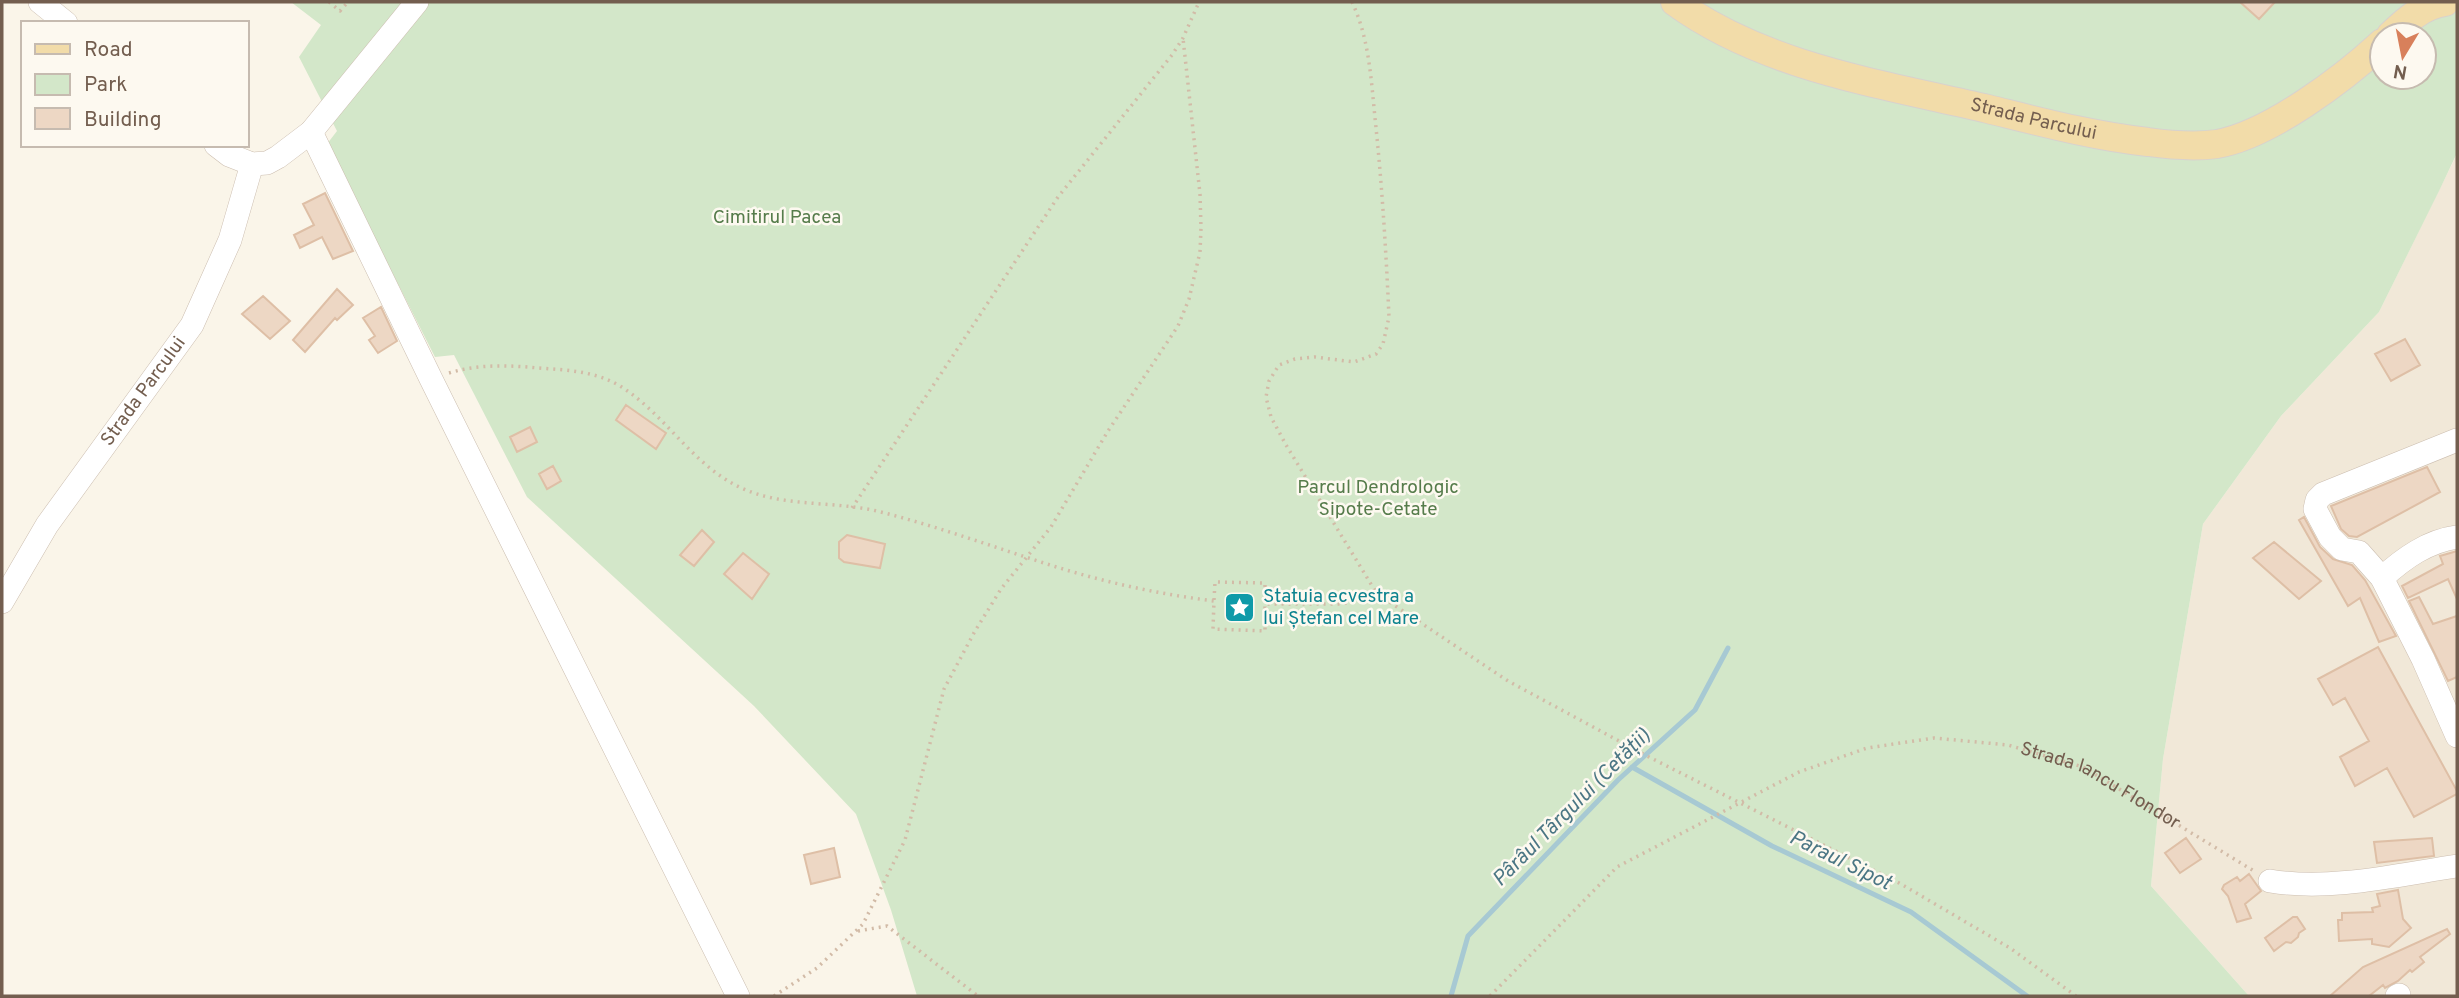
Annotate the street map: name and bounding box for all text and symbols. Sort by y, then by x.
legend [21,21,248,147]
north arrow [2368,21,2438,91]
text: Road [84,37,133,64]
text: N [2392,58,2409,84]
text: Park [84,72,127,99]
street label: Strada Parcului [1968,93,2099,146]
text: Building [84,107,162,134]
park label: Cimitirul Pacea [713,206,841,230]
street label: Strada Parcului [96,332,191,451]
park label: Parcul Dendrologic Sipote-Cetate [1297,476,1459,522]
place label: Statuia ecvestra a lui Ștefan cel Mare [1263,585,1419,631]
place icon: Statuia ecvestra a lui Ștefan cel Mare [1223,591,1257,625]
water label: Pârâul Târgului (Cetății) [1487,723,1657,893]
street label: Strada Iancu Flondor [2017,737,2185,836]
water label: Paraul Sipot [1785,825,1897,898]

